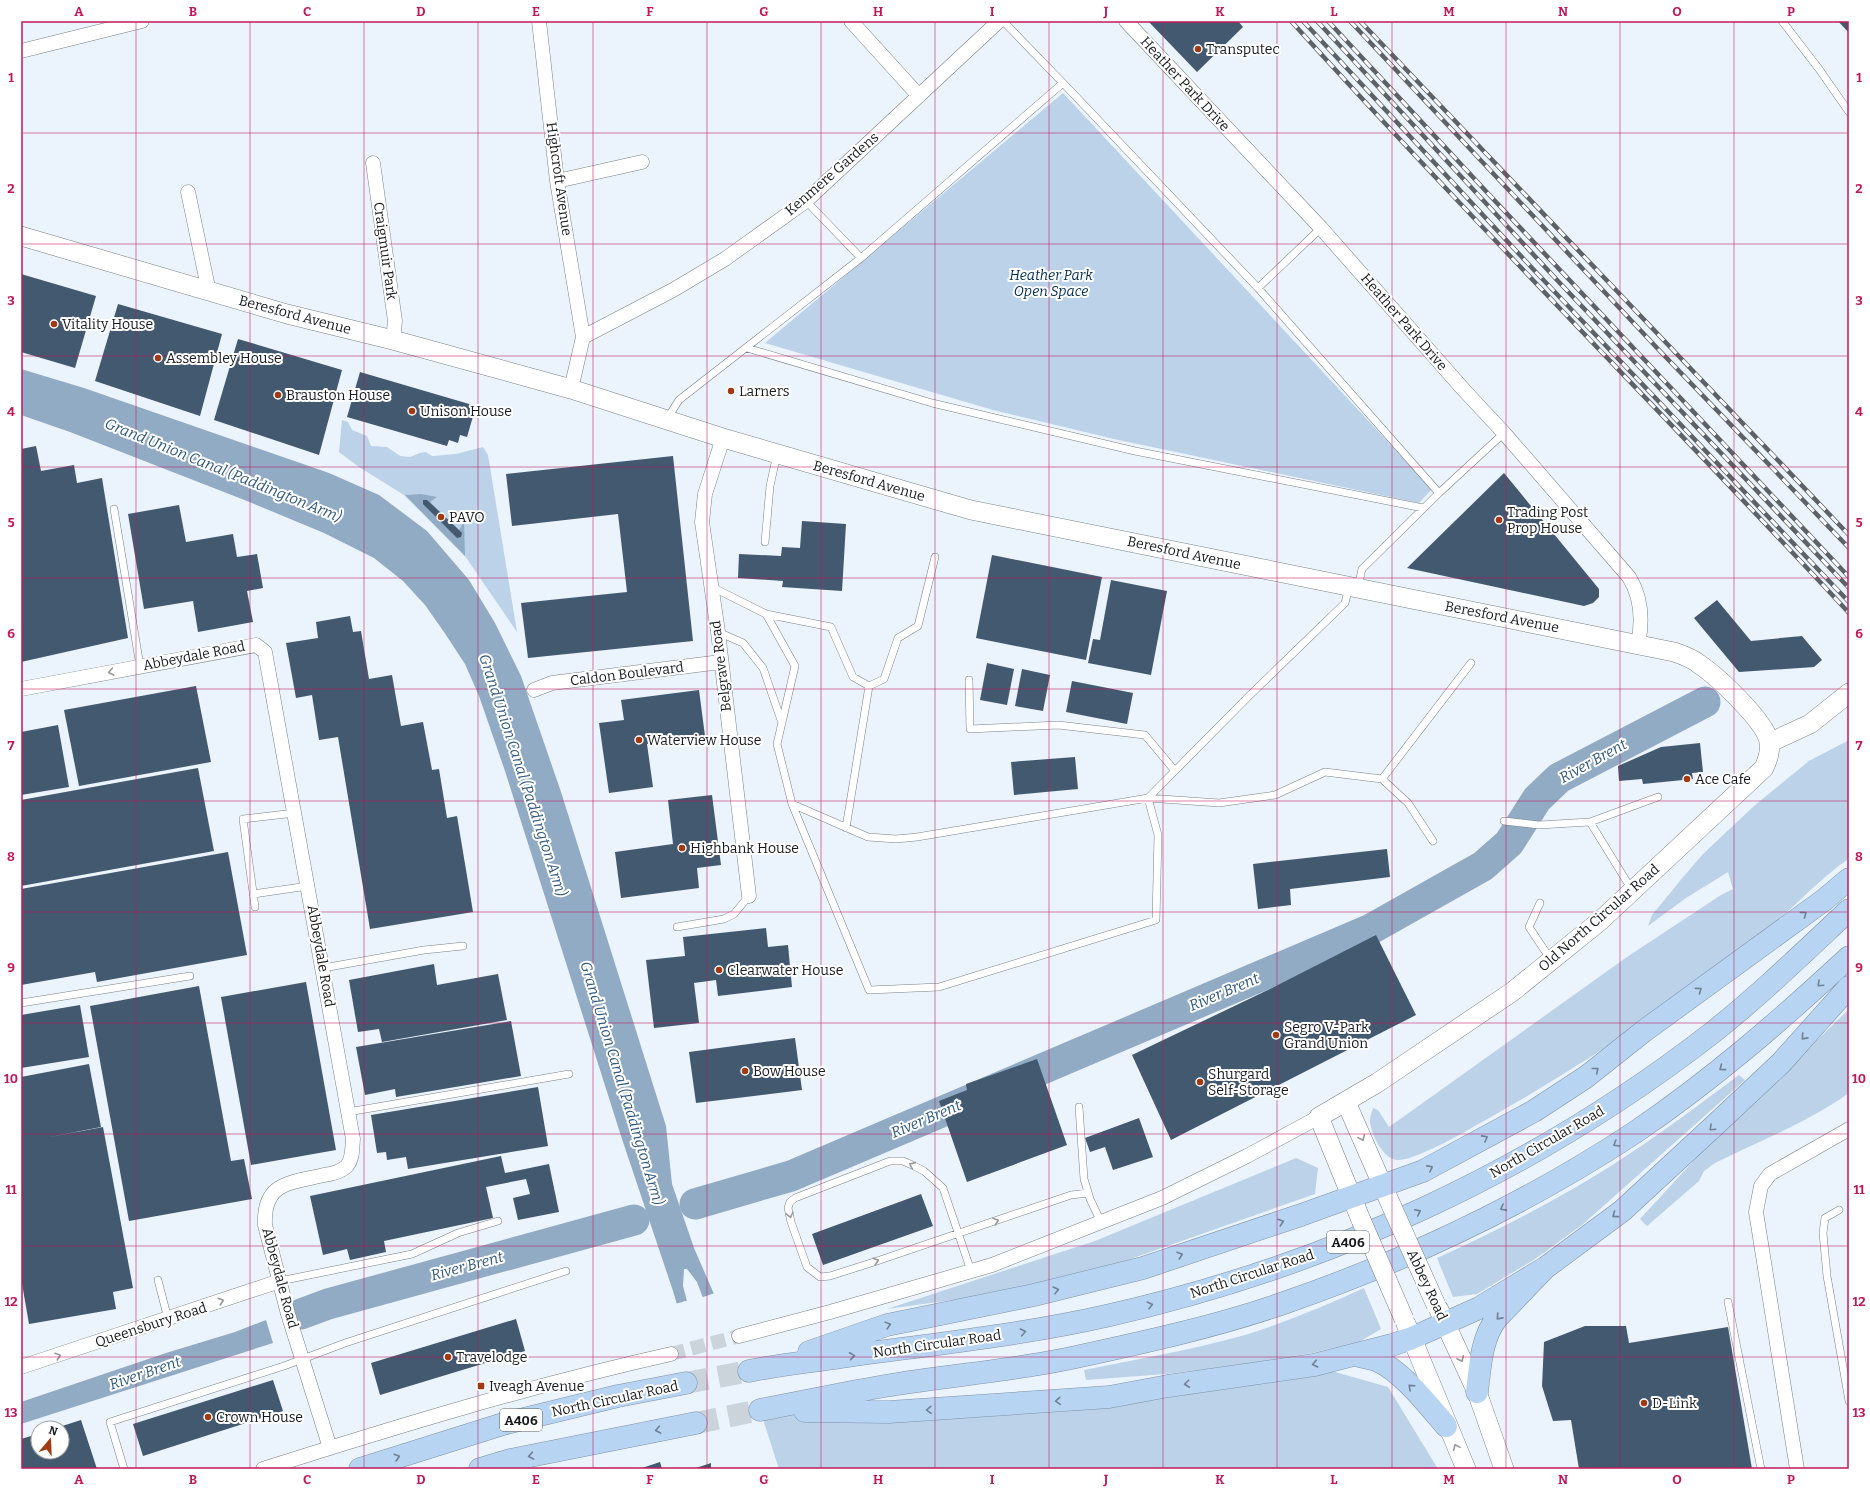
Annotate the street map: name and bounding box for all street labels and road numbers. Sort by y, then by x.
street label: Heather Park Drive [1137,33,1233,135]
street label: Highcroft Avenue [543,121,575,237]
street label: Kenmere Gardens [782,129,882,219]
street label: Craigmuir Park [370,201,400,301]
street label: Heather Park Drive [1357,270,1451,374]
street label: Beresford Avenue [237,292,353,338]
street label: Beresford Avenue [811,457,927,505]
street label: Beresford Avenue [1126,533,1242,573]
street label: Beresford Avenue [1444,598,1560,636]
street label: Belgrave Road [707,619,735,713]
street label: Abbeydale Road [142,638,246,674]
street label: Caldon Boulevard [569,659,685,689]
street label: Old North Circular Road [1535,861,1663,975]
street label: Abbeydale Road [304,904,338,1008]
street label: North Circular Road [1487,1102,1607,1182]
street label: Abbeydale Road [258,1226,302,1330]
road number: A406 [1327,1231,1369,1253]
street label: North Circular Road [1188,1246,1316,1302]
street label: Abbey Road [1403,1247,1451,1323]
street label: Queensbury Road [93,1299,209,1351]
street label: North Circular Road [872,1327,1002,1361]
street label: North Circular Road [550,1377,680,1421]
road number: A406 [500,1409,542,1431]

